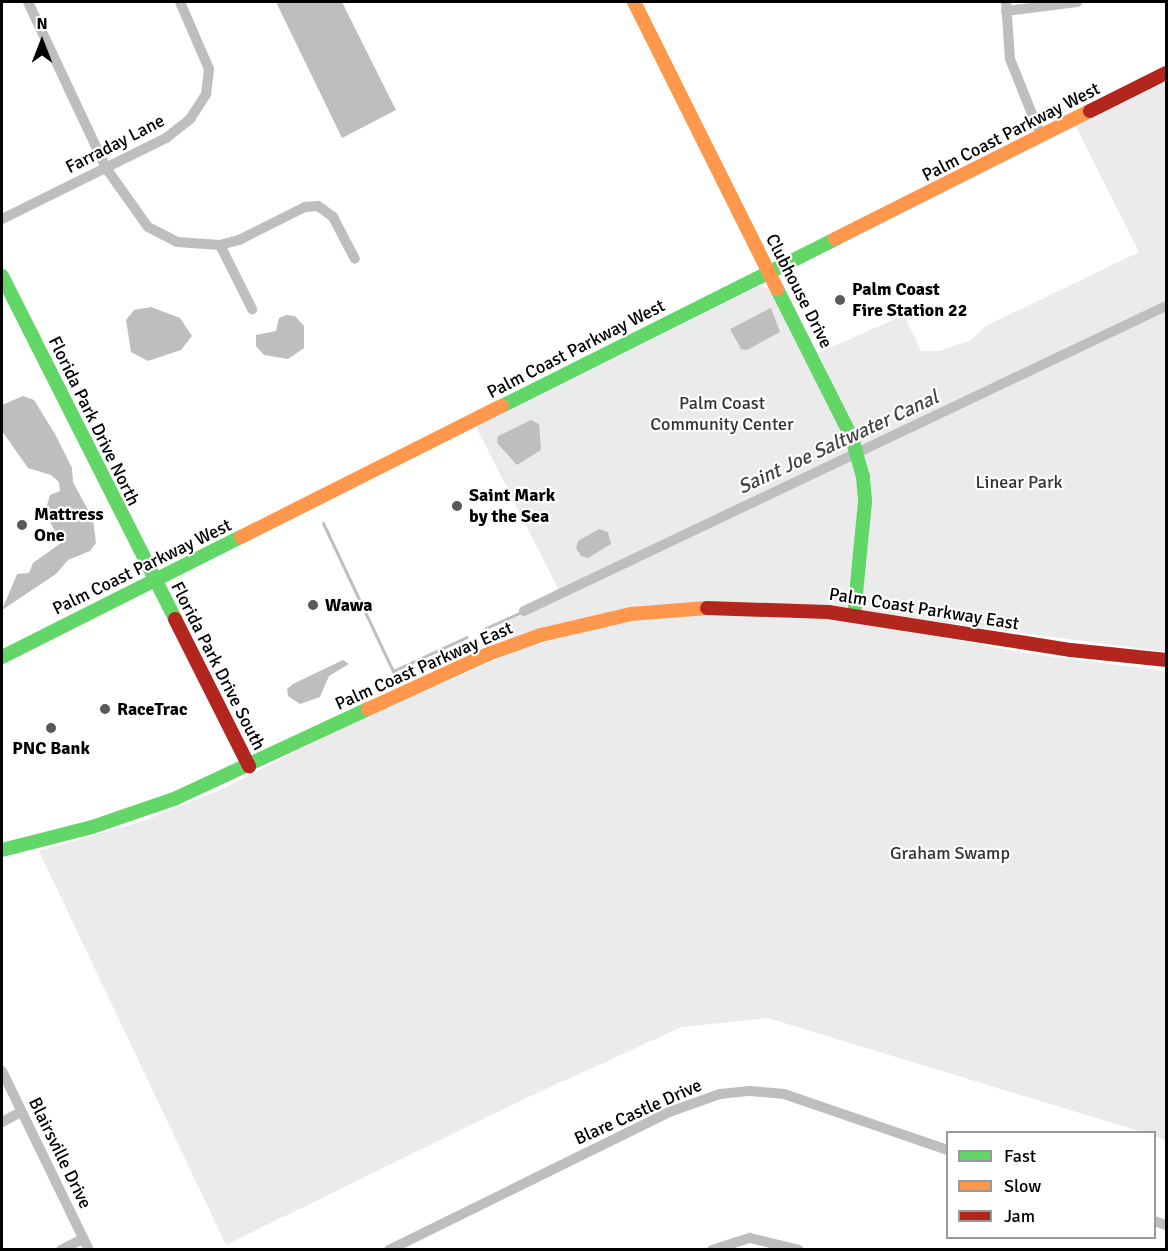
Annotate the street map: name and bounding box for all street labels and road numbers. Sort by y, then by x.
street label: Palm Coast Parkway West [919,78,1103,186]
street label: Farraday Lane [62,110,168,178]
street label: Clubhouse Drive [761,230,837,352]
street label: Palm Coast Parkway West [484,295,668,403]
street label: Florida Park Drive North [44,333,144,509]
street label: Palm Coast Parkway West [49,514,235,620]
street label: Florida Park Drive South [166,578,270,754]
street label: Palm Coast Parkway East [828,583,1020,635]
street label: Palm Coast Parkway East [332,617,516,715]
street label: Blare Castle Drive [571,1074,705,1150]
street label: Blairsville Drive [24,1094,96,1212]

